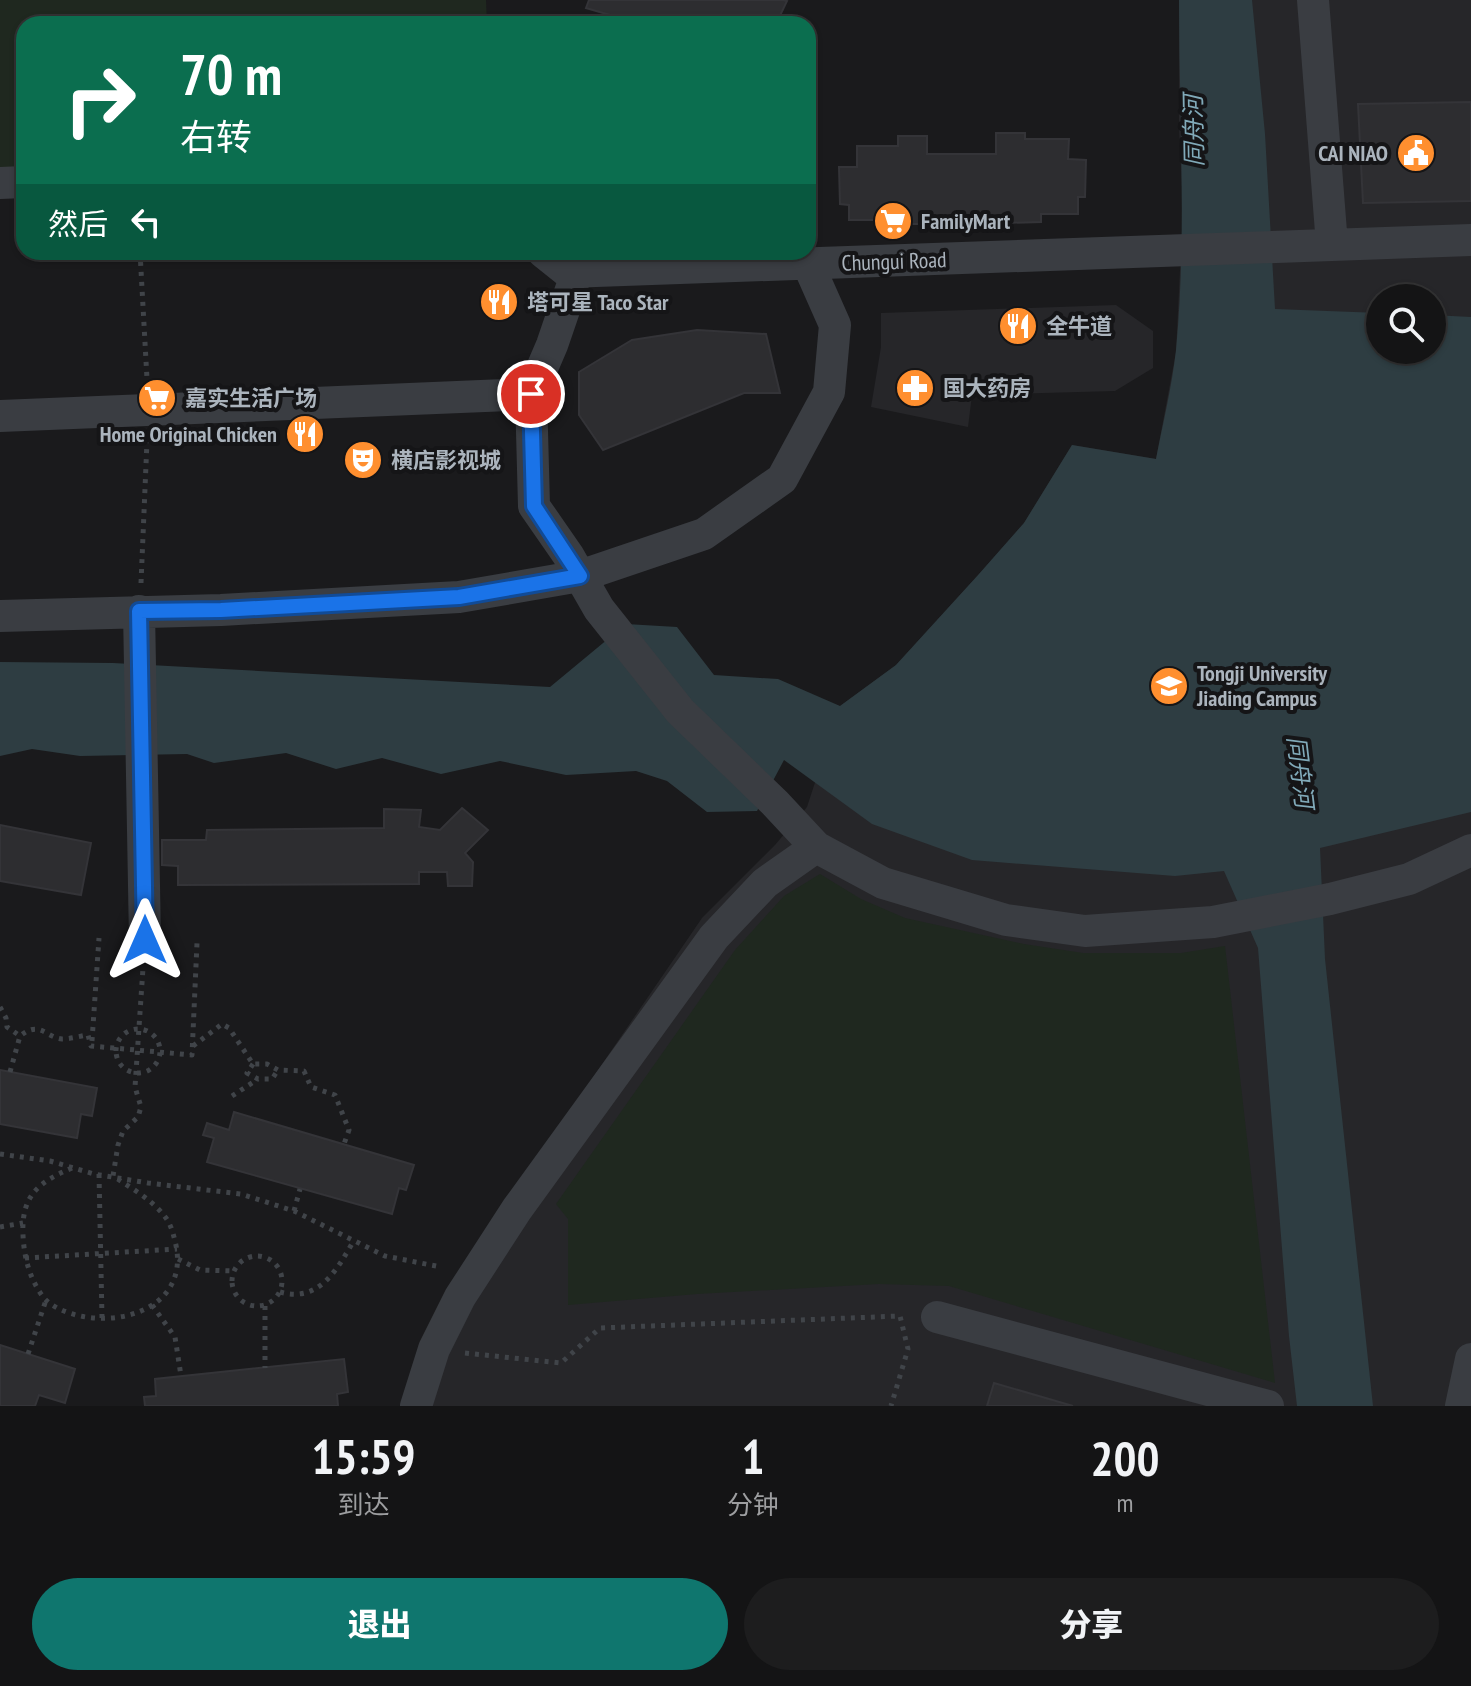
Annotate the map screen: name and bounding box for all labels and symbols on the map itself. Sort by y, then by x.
water label: 同舟河 [1177,91,1210,167]
public building icon: CAI NIAO [1395,132,1437,174]
place label: CAI NIAO [1318,139,1388,167]
supermarket icon: FamilyMart [872,200,914,242]
place label: FamilyMart [921,207,1011,235]
street label: Chungui Road [841,245,947,277]
restaurant icon: 塔可星 Taco Star [478,281,520,323]
place label: 塔可星 Taco Star [527,288,669,316]
restaurant icon: 全牛道 [997,305,1039,347]
place label: 全牛道 [1046,312,1112,340]
pin [497,360,565,428]
pharmacy icon: 国大药房 [894,367,936,409]
place label: 国大药房 [943,374,1031,402]
supermarket icon: 嘉实生活广场 [136,377,178,419]
place label: 嘉实生活广场 [185,384,317,412]
restaurant icon: Home Original Chicken [284,413,326,455]
place label: Home Original Chicken [100,420,277,448]
theatre icon: 横店影视城 [342,439,384,481]
place label: 横店影视城 [391,446,501,474]
place label: Tongji University Jiading Campus [1196,659,1328,712]
school or university icon: Tongji University Jiading Campus [1148,665,1190,707]
water label: 同舟河 [1281,734,1321,814]
position arrow [103,898,187,982]

